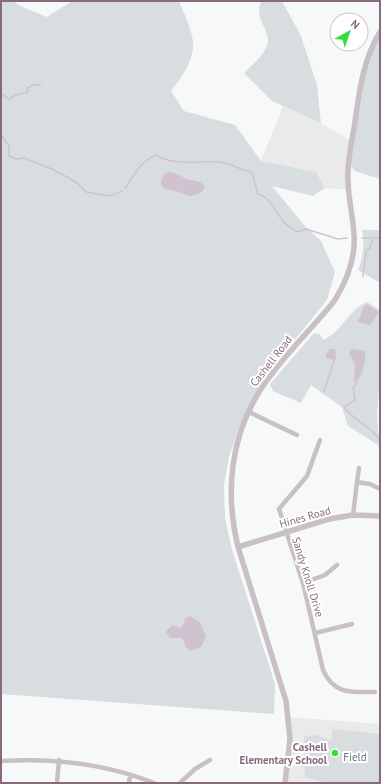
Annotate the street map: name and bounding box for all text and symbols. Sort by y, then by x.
north arrow [329,12,369,52]
text: N [348,17,363,32]
street label: Cashell Road [247,333,295,389]
street label: Hines Road [278,503,332,531]
street label: Sandy Knoll Drive [289,535,327,619]
place label: Cashell Elementary School [240,740,328,767]
marker: Cashell Elementary School [330,748,340,758]
park label: Field [343,750,367,764]

